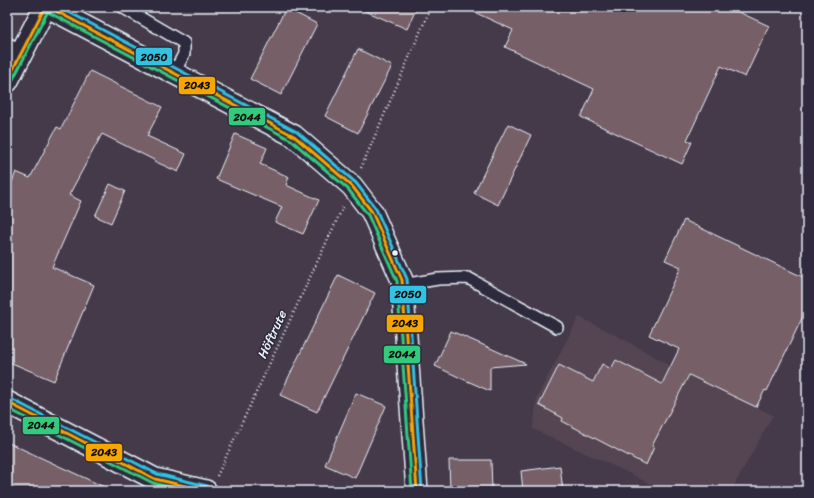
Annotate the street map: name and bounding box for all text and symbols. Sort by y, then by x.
line badge: 2050 [135,47,173,66]
text: 2050 [140,48,168,67]
line badge: 2043 [178,76,216,95]
text: 2043 [183,76,211,95]
line badge: 2044 [228,107,266,126]
text: 2044 [232,108,261,127]
unlabelled marker [390,248,400,258]
line badge: 2050 [389,285,427,304]
text: 2050 [394,285,422,304]
street label: Höftrute [251,306,293,362]
line badge: 2043 [386,314,424,333]
text: 2043 [391,314,419,333]
line badge: 2044 [383,345,421,364]
text: 2044 [387,345,416,364]
line badge: 2044 [22,416,60,435]
text: 2044 [26,416,55,435]
line badge: 2043 [85,443,123,462]
text: 2043 [90,443,118,462]

